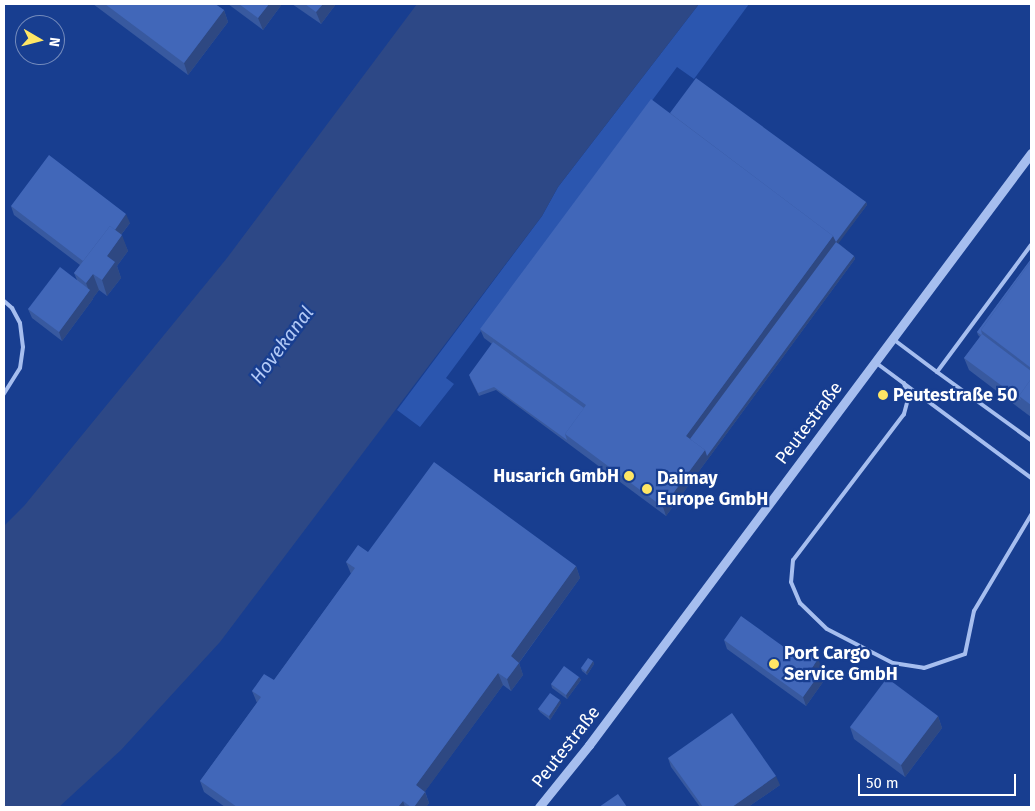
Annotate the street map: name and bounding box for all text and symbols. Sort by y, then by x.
north arrow [15,15,65,65]
text: N [45,36,63,48]
water label: Hovekanal [245,302,319,388]
street label: Peutestraße [771,377,847,469]
place label: Peutestraße 50 [893,384,1017,406]
marker: Peutestraße 50 [877,389,889,401]
place label: Husarich GmbH [493,465,619,487]
place label: Daimay Europe GmbH [657,468,768,510]
marker: Husarich GmbH [623,470,635,482]
marker: Daimay Europe GmbH [641,483,653,495]
place label: Port Cargo Service GmbH [784,643,898,686]
marker: Port Cargo Service GmbH [768,658,780,670]
street label: Peutestraße [527,702,605,792]
scale bar [860,764,1018,796]
text: 50 m [866,774,899,792]

